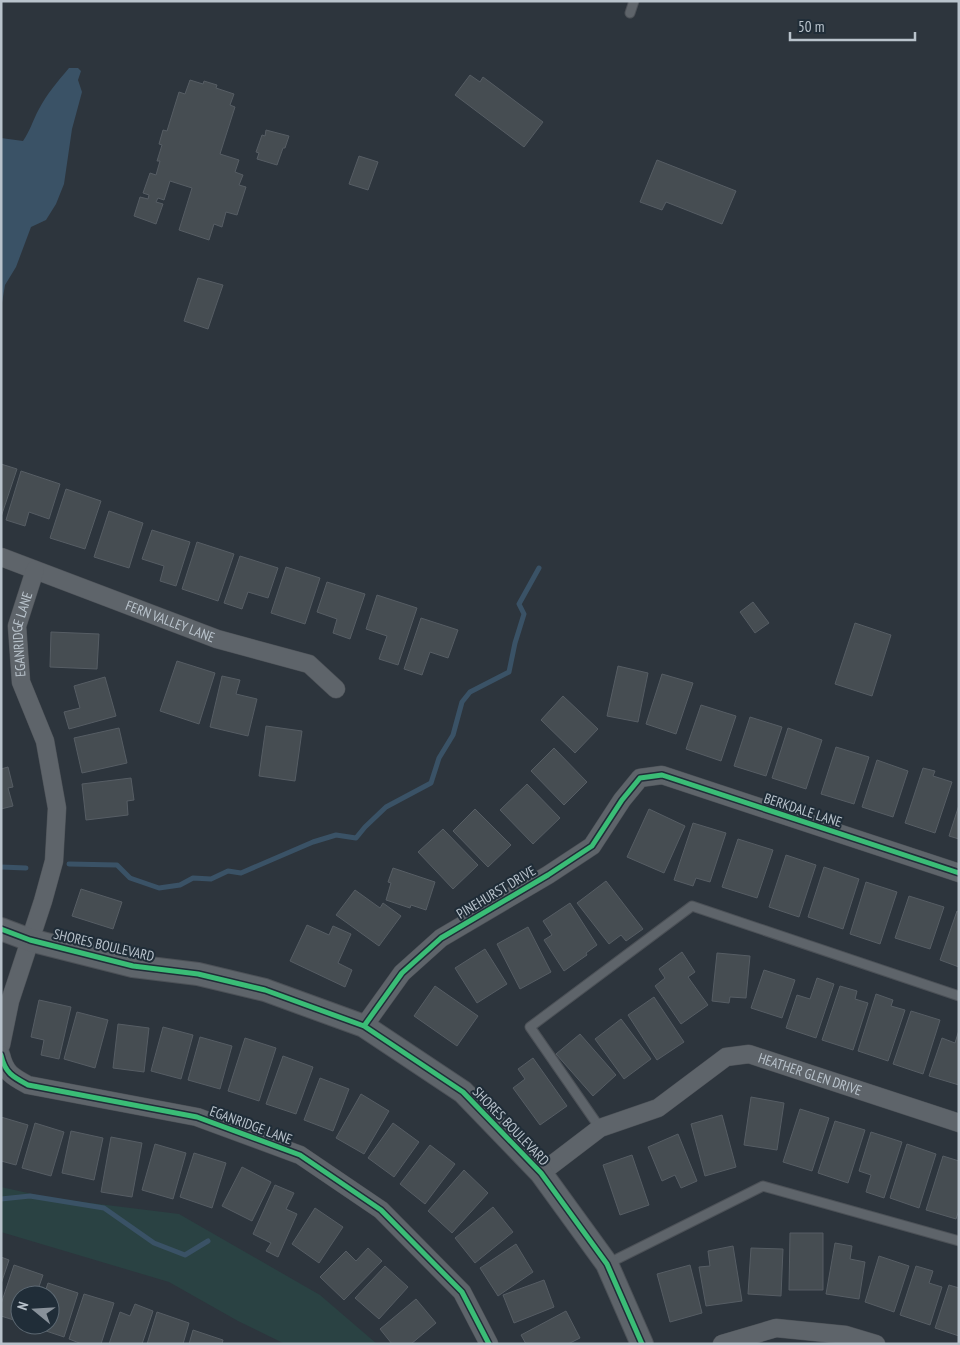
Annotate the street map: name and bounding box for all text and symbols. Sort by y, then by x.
scale bar [790,10,915,42]
text: 50 m [798,17,824,36]
street label: EGANRIDGE LANE [8,589,36,677]
street label: FERN VALLEY LANE [123,596,217,646]
street label: BERKDALE LANE [762,789,844,831]
street label: PINEHURST DRIVE [453,861,539,923]
street label: SHORES BOULEVARD [52,925,156,965]
street label: HEATHER GLEN DRIVE [756,1049,864,1099]
street label: SHORES BOULEVARD [469,1083,553,1169]
street label: EGANRIDGE LANE [207,1102,295,1148]
north arrow [10,1285,60,1335]
text: N [13,1300,32,1312]

